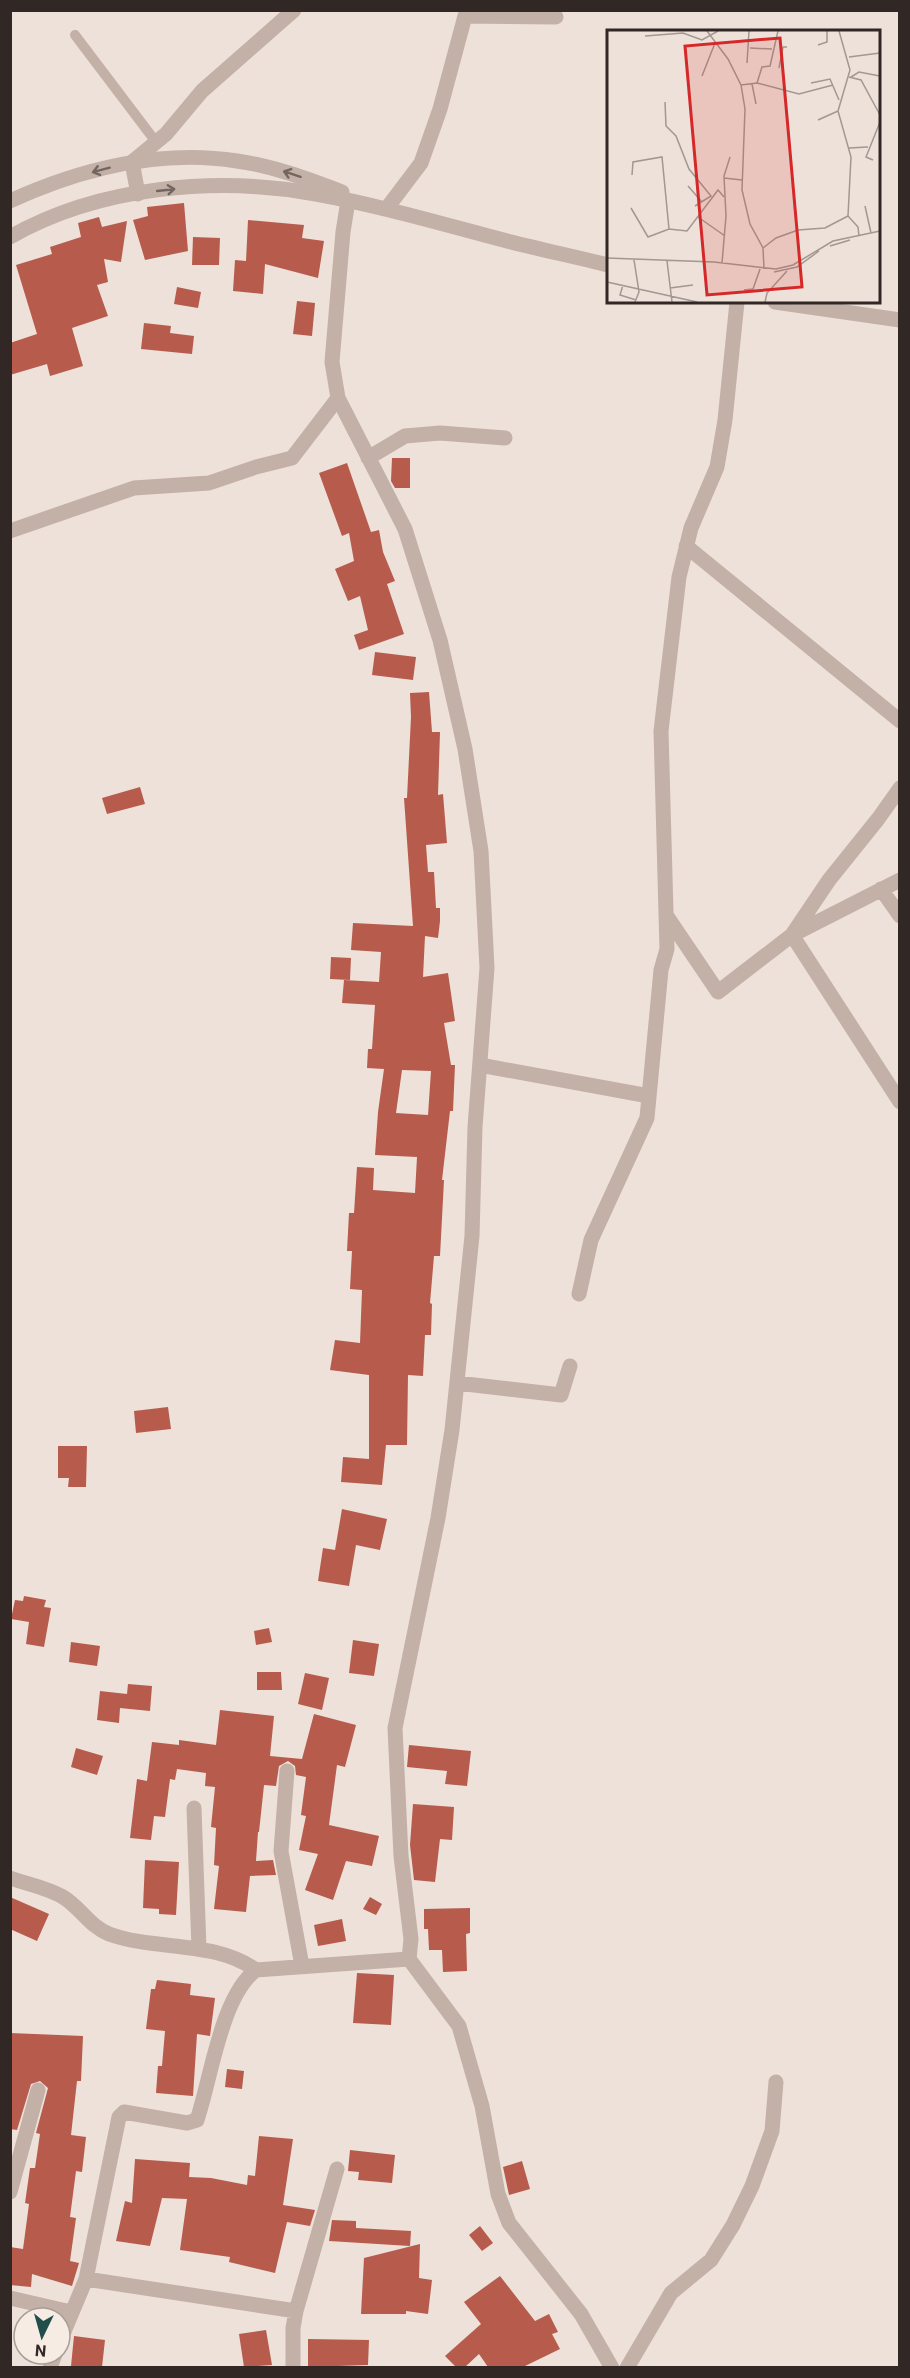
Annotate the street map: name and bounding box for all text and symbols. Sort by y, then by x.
inset map [607,30,880,303]
one-way arrow [91,165,110,176]
one-way arrow [283,168,302,179]
one-way arrow [155,184,175,195]
north arrow [12,2306,72,2366]
text: N [34,2340,47,2360]

